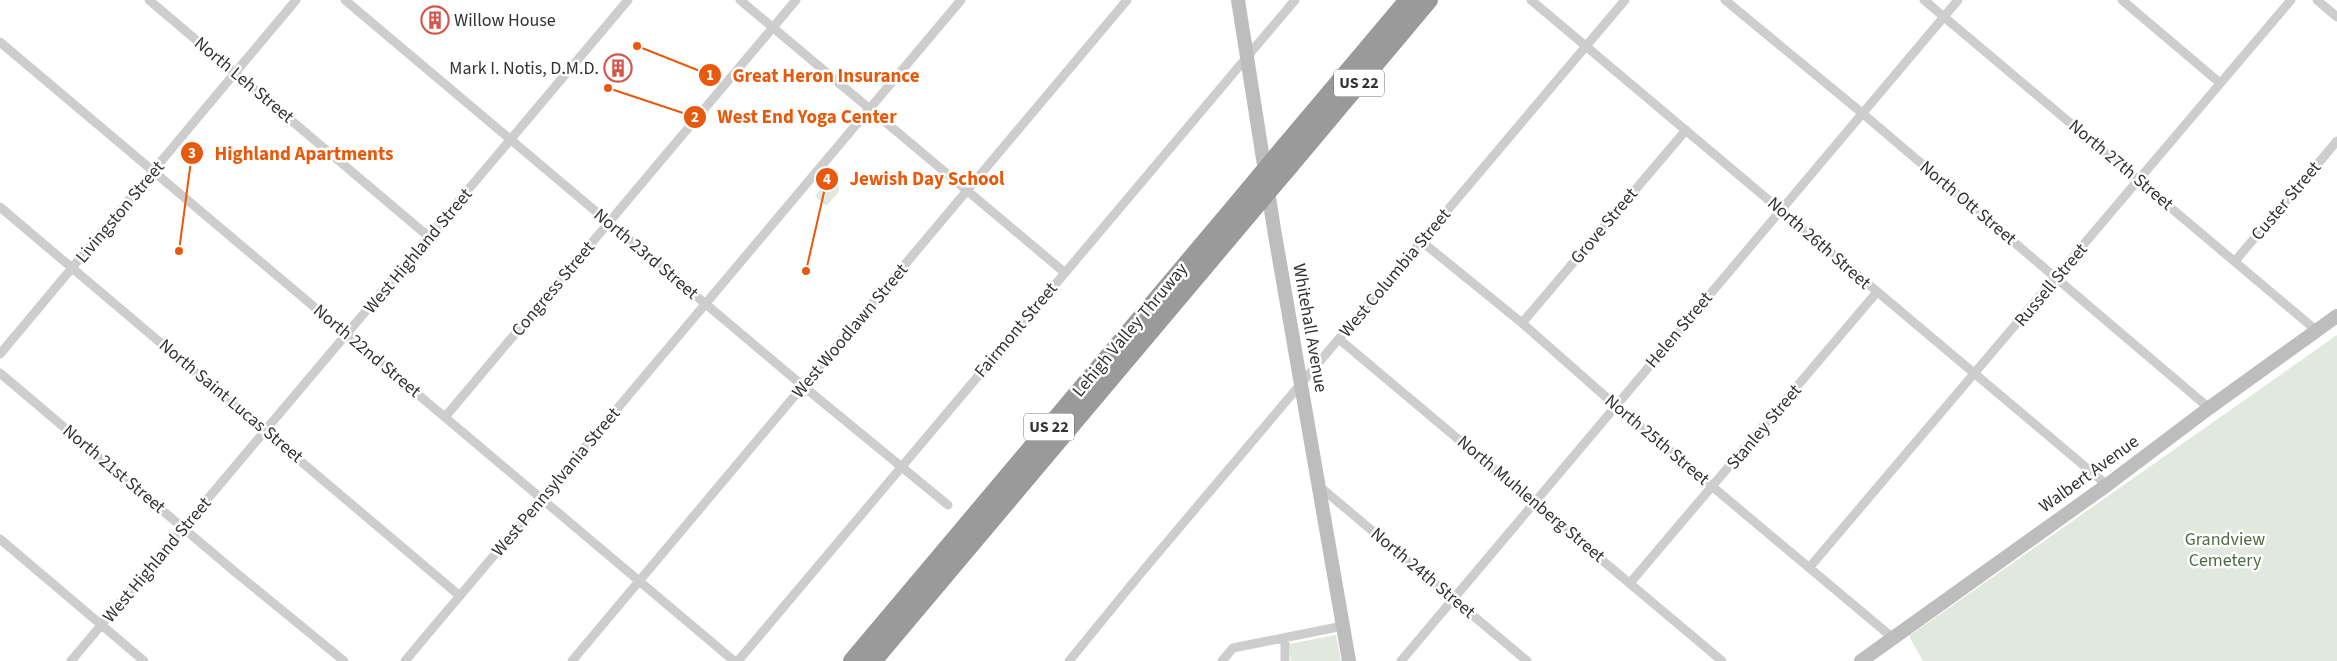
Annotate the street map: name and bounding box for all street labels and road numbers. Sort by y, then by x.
street label: North Leh Street [189,31,299,129]
road number: US 22 [1334,70,1384,96]
street label: North 27th Street [2063,114,2179,216]
street label: North Ott Street [1914,155,2022,251]
street label: Livingston Street [70,156,170,268]
street label: Custer Street [2245,156,2327,246]
street label: Grove Street [1565,182,1643,270]
street label: West Highland Street [358,183,478,319]
street label: North 26th Street [1762,191,1876,295]
street label: North 23rd Street [588,203,704,305]
street label: West Columbia Street [1334,203,1456,343]
street label: Congress Street [506,236,600,342]
street label: Russell Street [2009,238,2093,332]
street label: Lehigh Valley Thruway [1066,257,1194,402]
street label: West Woodlawn Street [786,258,914,404]
street label: Whitehall Avenue [1286,262,1334,394]
street label: Fairmont Street [969,277,1063,383]
street label: Helen Street [1640,286,1718,374]
street label: North 22nd Street [308,298,426,404]
street label: North Saint Lucas Street [153,333,309,469]
street label: Stanley Street [1721,379,1807,475]
street label: North 25th Street [1599,389,1715,491]
street label: West Pennsylvania Street [486,402,626,562]
road number: US 22 [1024,414,1074,441]
street label: North 21st Street [57,419,171,519]
street label: Walbert Avenue [2034,429,2144,519]
street label: North Muhlenberg Street [1452,430,1610,568]
street label: West Highland Street [97,492,217,628]
street label: North 24th Street [1365,522,1481,624]

